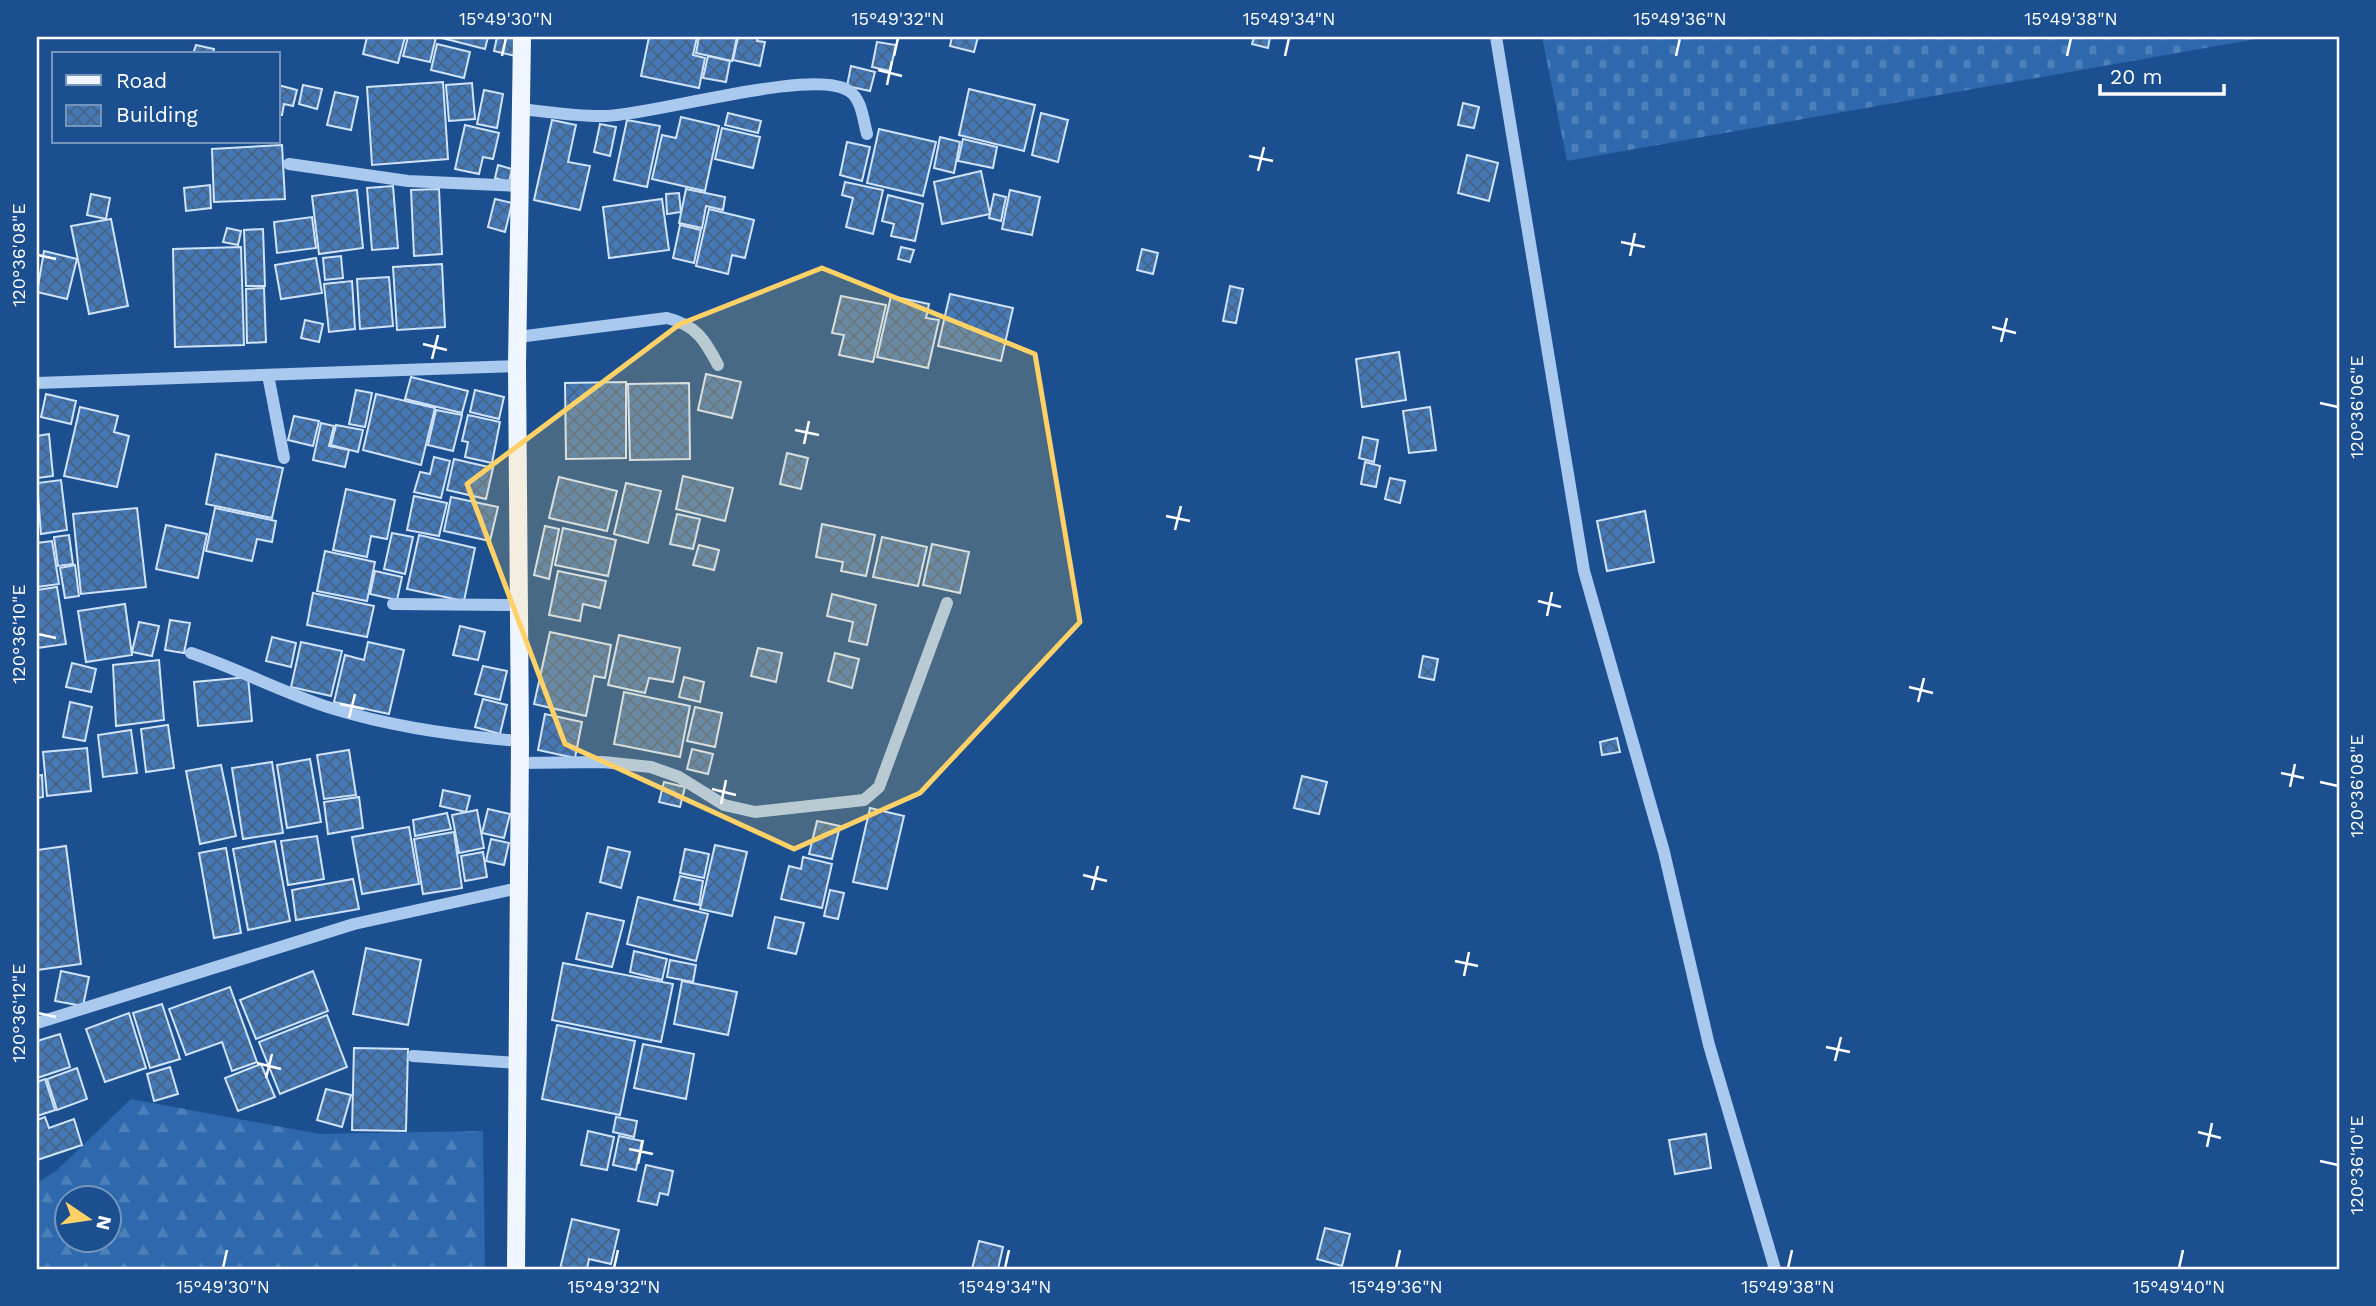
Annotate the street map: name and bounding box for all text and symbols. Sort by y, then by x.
text: 15°49'30"N [459,8,553,29]
text: 15°49'32"N [851,8,945,29]
text: 15°49'34"N [1243,8,1335,29]
text: 15°49'36"N [1633,8,1727,29]
text: 15°49'38"N [2024,8,2118,29]
legend [52,52,280,144]
scale bar [2100,52,2224,96]
text: 20 m [2110,64,2162,89]
text: Road [116,68,167,93]
text: Building [116,102,198,127]
text: 120°36'08"E [8,203,29,307]
text: 120°36'06"E [2346,355,2367,459]
text: 120°36'10"E [8,584,29,684]
text: 120°36'08"E [2346,734,2367,838]
text: 120°36'12"E [8,964,29,1062]
text: 120°36'10"E [2346,1115,2367,1215]
north arrow [52,1184,122,1254]
text: N [91,1213,117,1232]
text: 15°49'30"N [176,1276,270,1297]
text: 15°49'32"N [567,1276,661,1297]
text: 15°49'34"N [959,1276,1051,1297]
text: 15°49'36"N [1349,1276,1443,1297]
text: 15°49'38"N [1741,1276,1835,1297]
text: 15°49'40"N [2133,1276,2225,1297]

